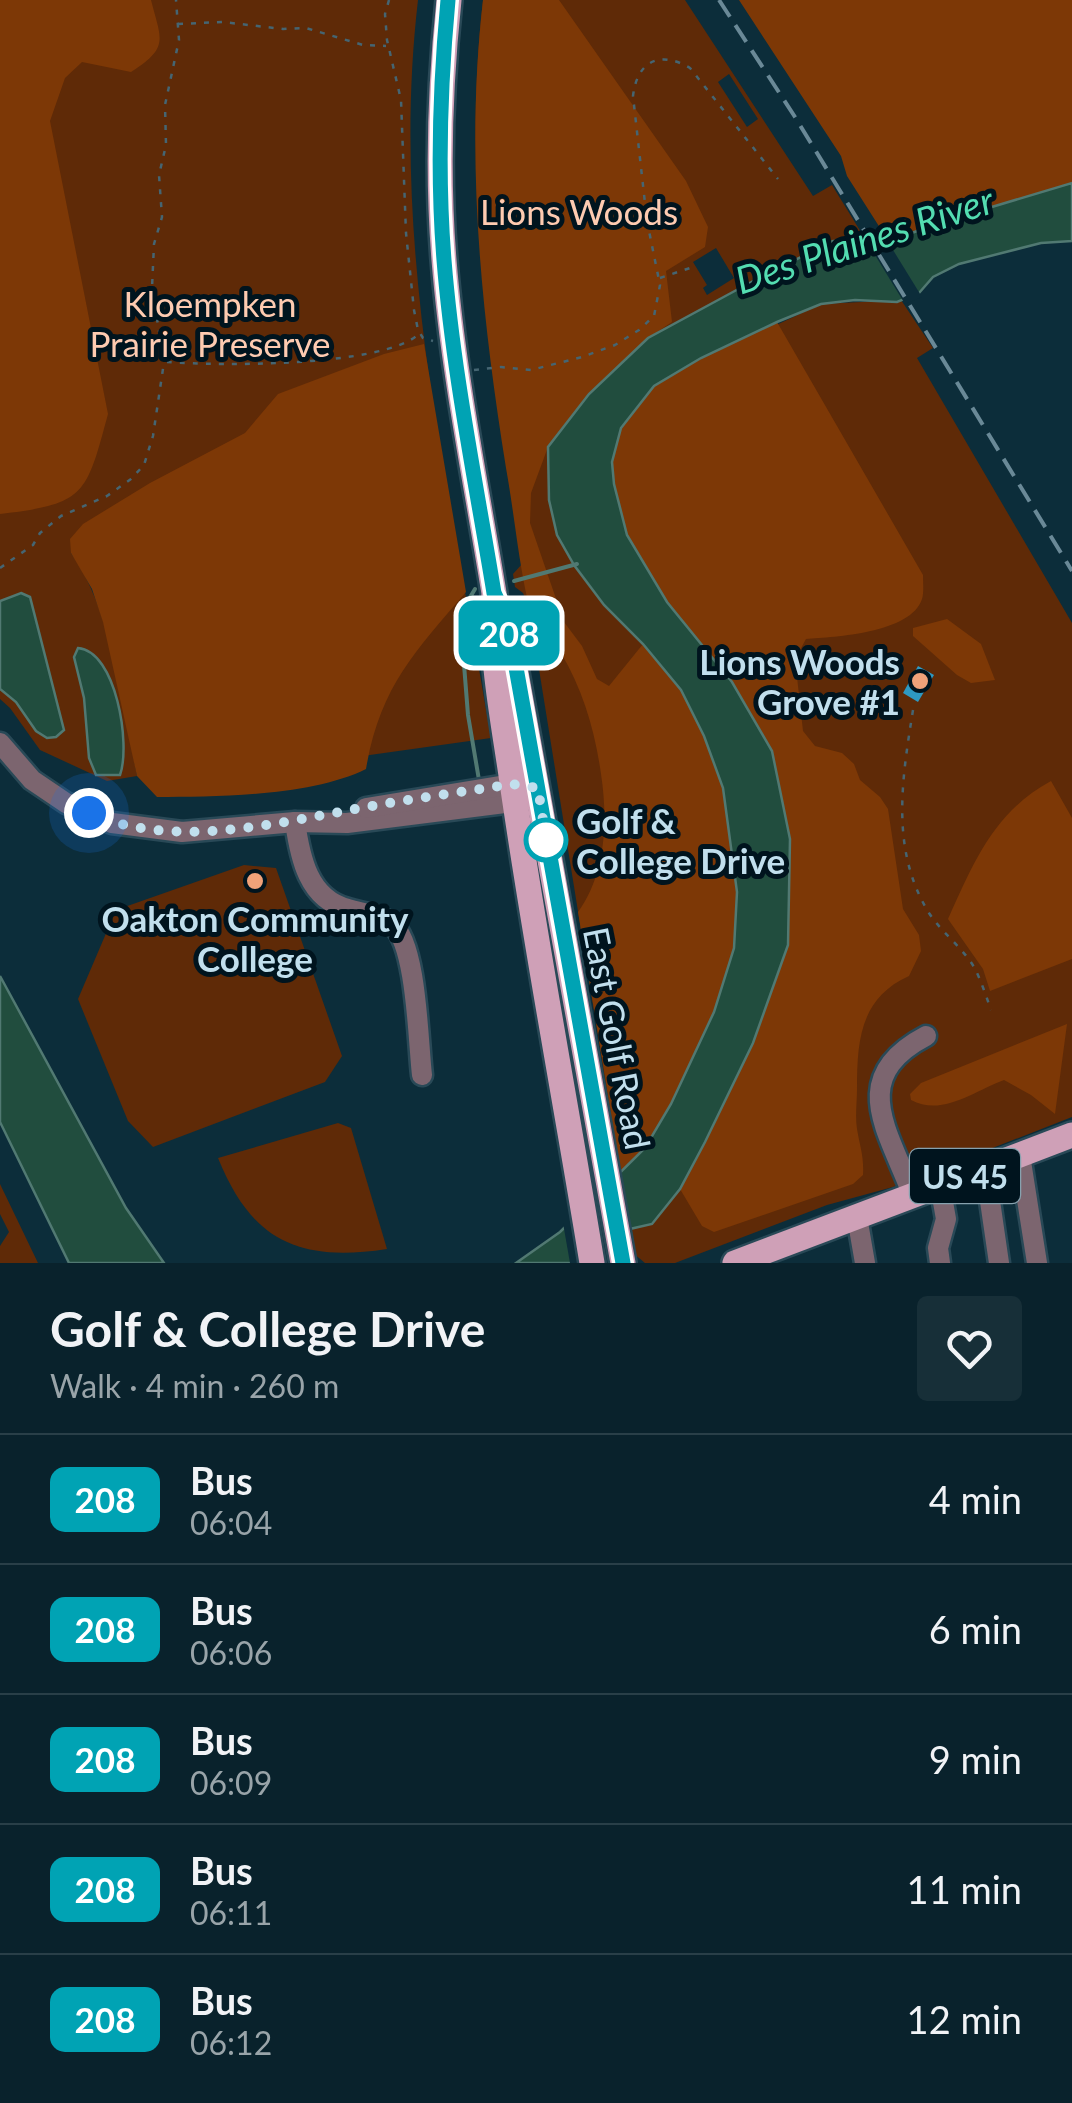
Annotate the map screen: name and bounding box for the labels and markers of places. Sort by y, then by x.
place label: Lions Woods Grove #1 [699,640,900,722]
marker: Lions Woods Grove #1 [909,670,931,692]
place label: Golf & College Drive [576,799,785,881]
marker: Golf & College Drive [525,819,567,861]
marker: Oakton Community College [244,870,266,892]
place label: Oakton Community College [102,897,409,979]

